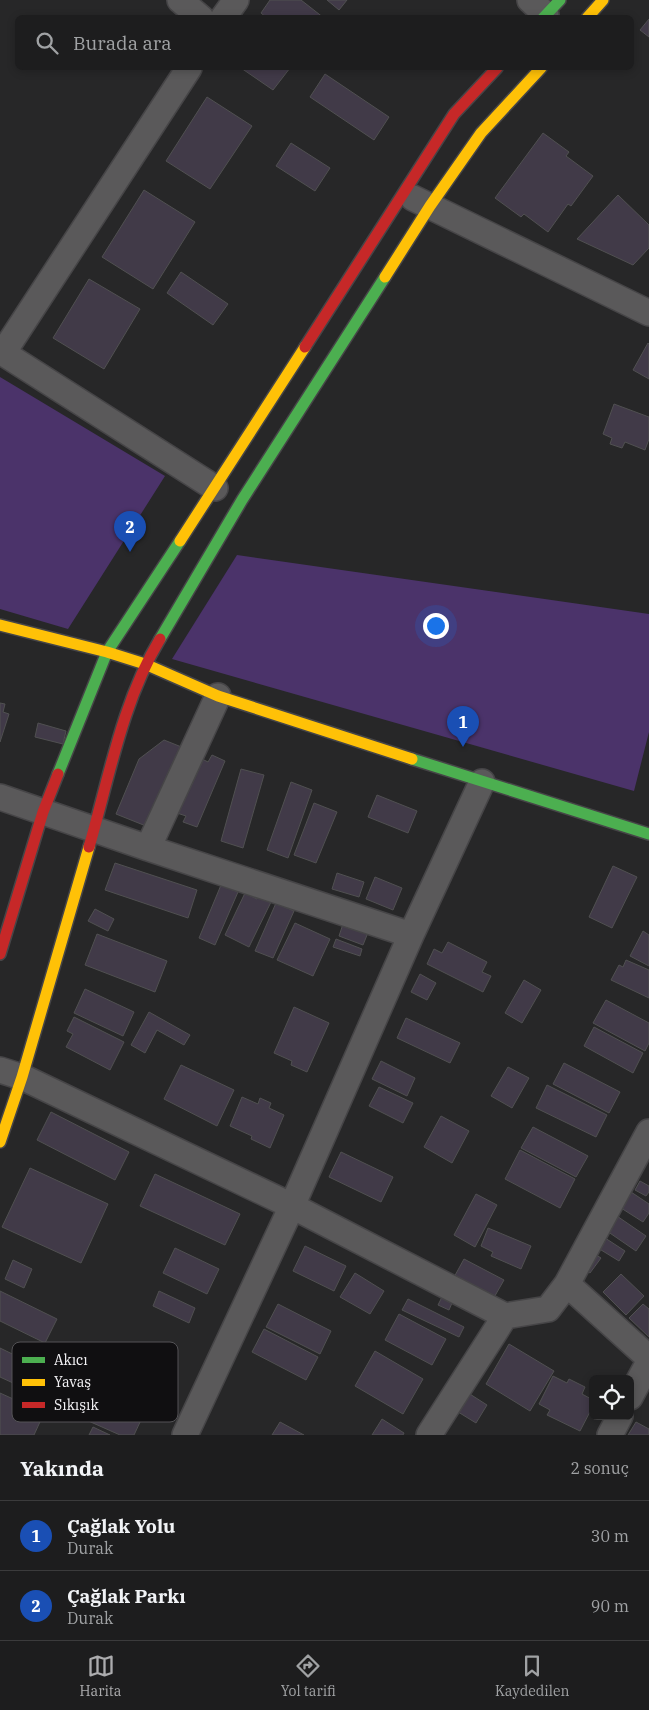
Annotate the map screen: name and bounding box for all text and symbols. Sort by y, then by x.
search box [15,15,634,70]
icon: search [33,29,61,57]
text: Burada ara [73,31,172,55]
pin: 2 [114,511,146,552]
your location [423,613,449,639]
pin: 1 [447,706,479,747]
legend [12,1342,178,1422]
text: Akıcı [54,1351,88,1369]
text: Yavaş [54,1373,91,1391]
map controls [589,1375,634,1420]
button: locate [589,1375,634,1420]
text: Sıkışık [54,1396,99,1414]
text: Yakında [20,1454,104,1482]
text: 2 sonuç [570,1458,629,1478]
text: Çağlak Yolu [67,1514,175,1538]
text: 1 [31,1526,41,1546]
text: 30 m [591,1526,629,1546]
text: Durak [67,1538,113,1558]
text: Çağlak Parkı [67,1584,186,1608]
text: 2 [31,1596,41,1616]
text: 90 m [591,1596,629,1616]
text: Durak [67,1608,113,1628]
tab: Harita [80,1652,121,1700]
tab: Yol tarifi [281,1652,336,1700]
tab: Kaydedilen [495,1652,569,1700]

